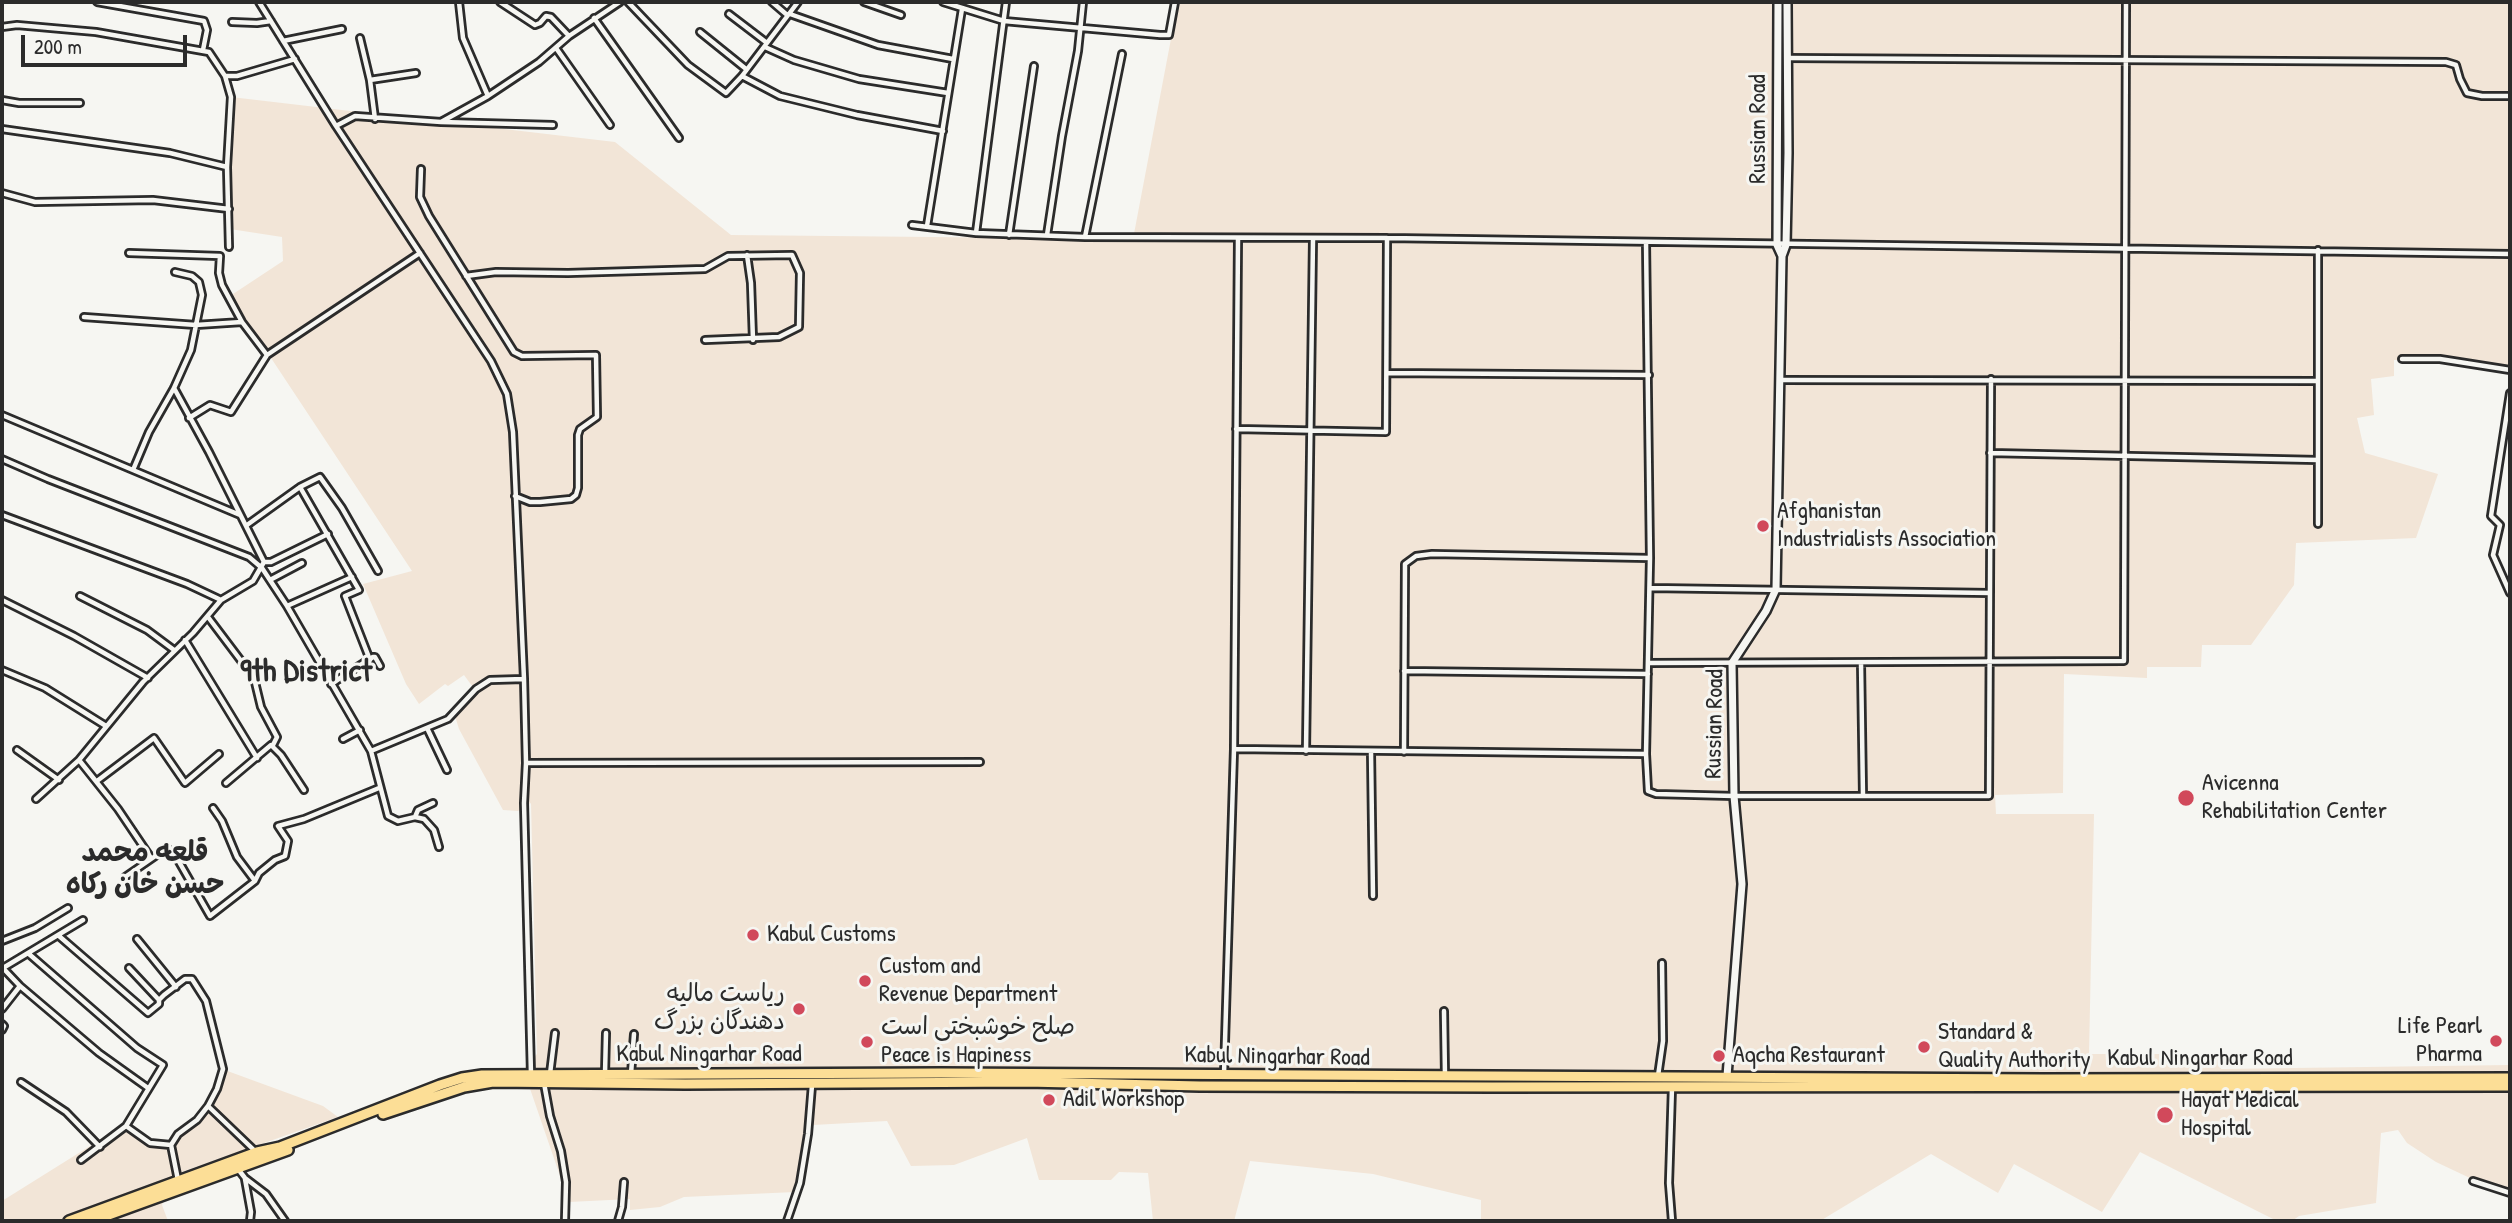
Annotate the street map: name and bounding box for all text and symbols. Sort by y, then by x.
scale bar [24,21,191,65]
text: 200 m [34,32,82,61]
street label: Russian Road [1745,74,1773,184]
place label: Afghanistan Industrialists Association [1777,498,1996,554]
marker: Afghanistan Industrialists Association [1755,518,1771,534]
district label: 9th District [240,653,372,691]
street label: Russian Road [1700,669,1730,779]
place label: Avicenna Rehabilitation Center [2202,770,2387,826]
marker: Avicenna Rehabilitation Center [2176,788,2196,808]
district label: قلعه محمد حسن خان رکاه [66,837,224,903]
place label: Kabul Customs [767,921,896,949]
marker: Kabul Customs [745,927,761,943]
place label: Custom and Revenue Department [879,953,1057,1009]
marker: Custom and Revenue Department [857,973,873,989]
place label: ریاست مالیه دهندگان بزرگ [654,981,785,1037]
marker: ریاست مالیه دهندگان بزرگ [791,1001,807,1017]
place label: Life Pearl Pharma [2398,1013,2482,1069]
place label: صلح خوشبختی است Peace is Hapiness [881,1014,1075,1070]
place label: Standard & Quality Authority [1938,1019,2091,1075]
marker: Life Pearl Pharma [2488,1033,2504,1049]
marker: صلح خوشبختی است Peace is Hapiness [859,1034,875,1050]
marker: Standard & Quality Authority [1916,1039,1932,1055]
street label: Kabul Ningarhar Road [616,1041,802,1069]
street label: Kabul Ningarhar Road [1184,1041,1370,1073]
place label: Aqcha Restaurant [1733,1042,1885,1070]
street label: Kabul Ningarhar Road [2107,1045,2293,1073]
marker: Aqcha Restaurant [1711,1048,1727,1064]
place label: Adil Workshop [1063,1086,1184,1114]
place label: Hayat Medical Hospital [2181,1087,2299,1143]
marker: Adil Workshop [1041,1092,1057,1108]
marker: Hayat Medical Hospital [2155,1105,2175,1125]

